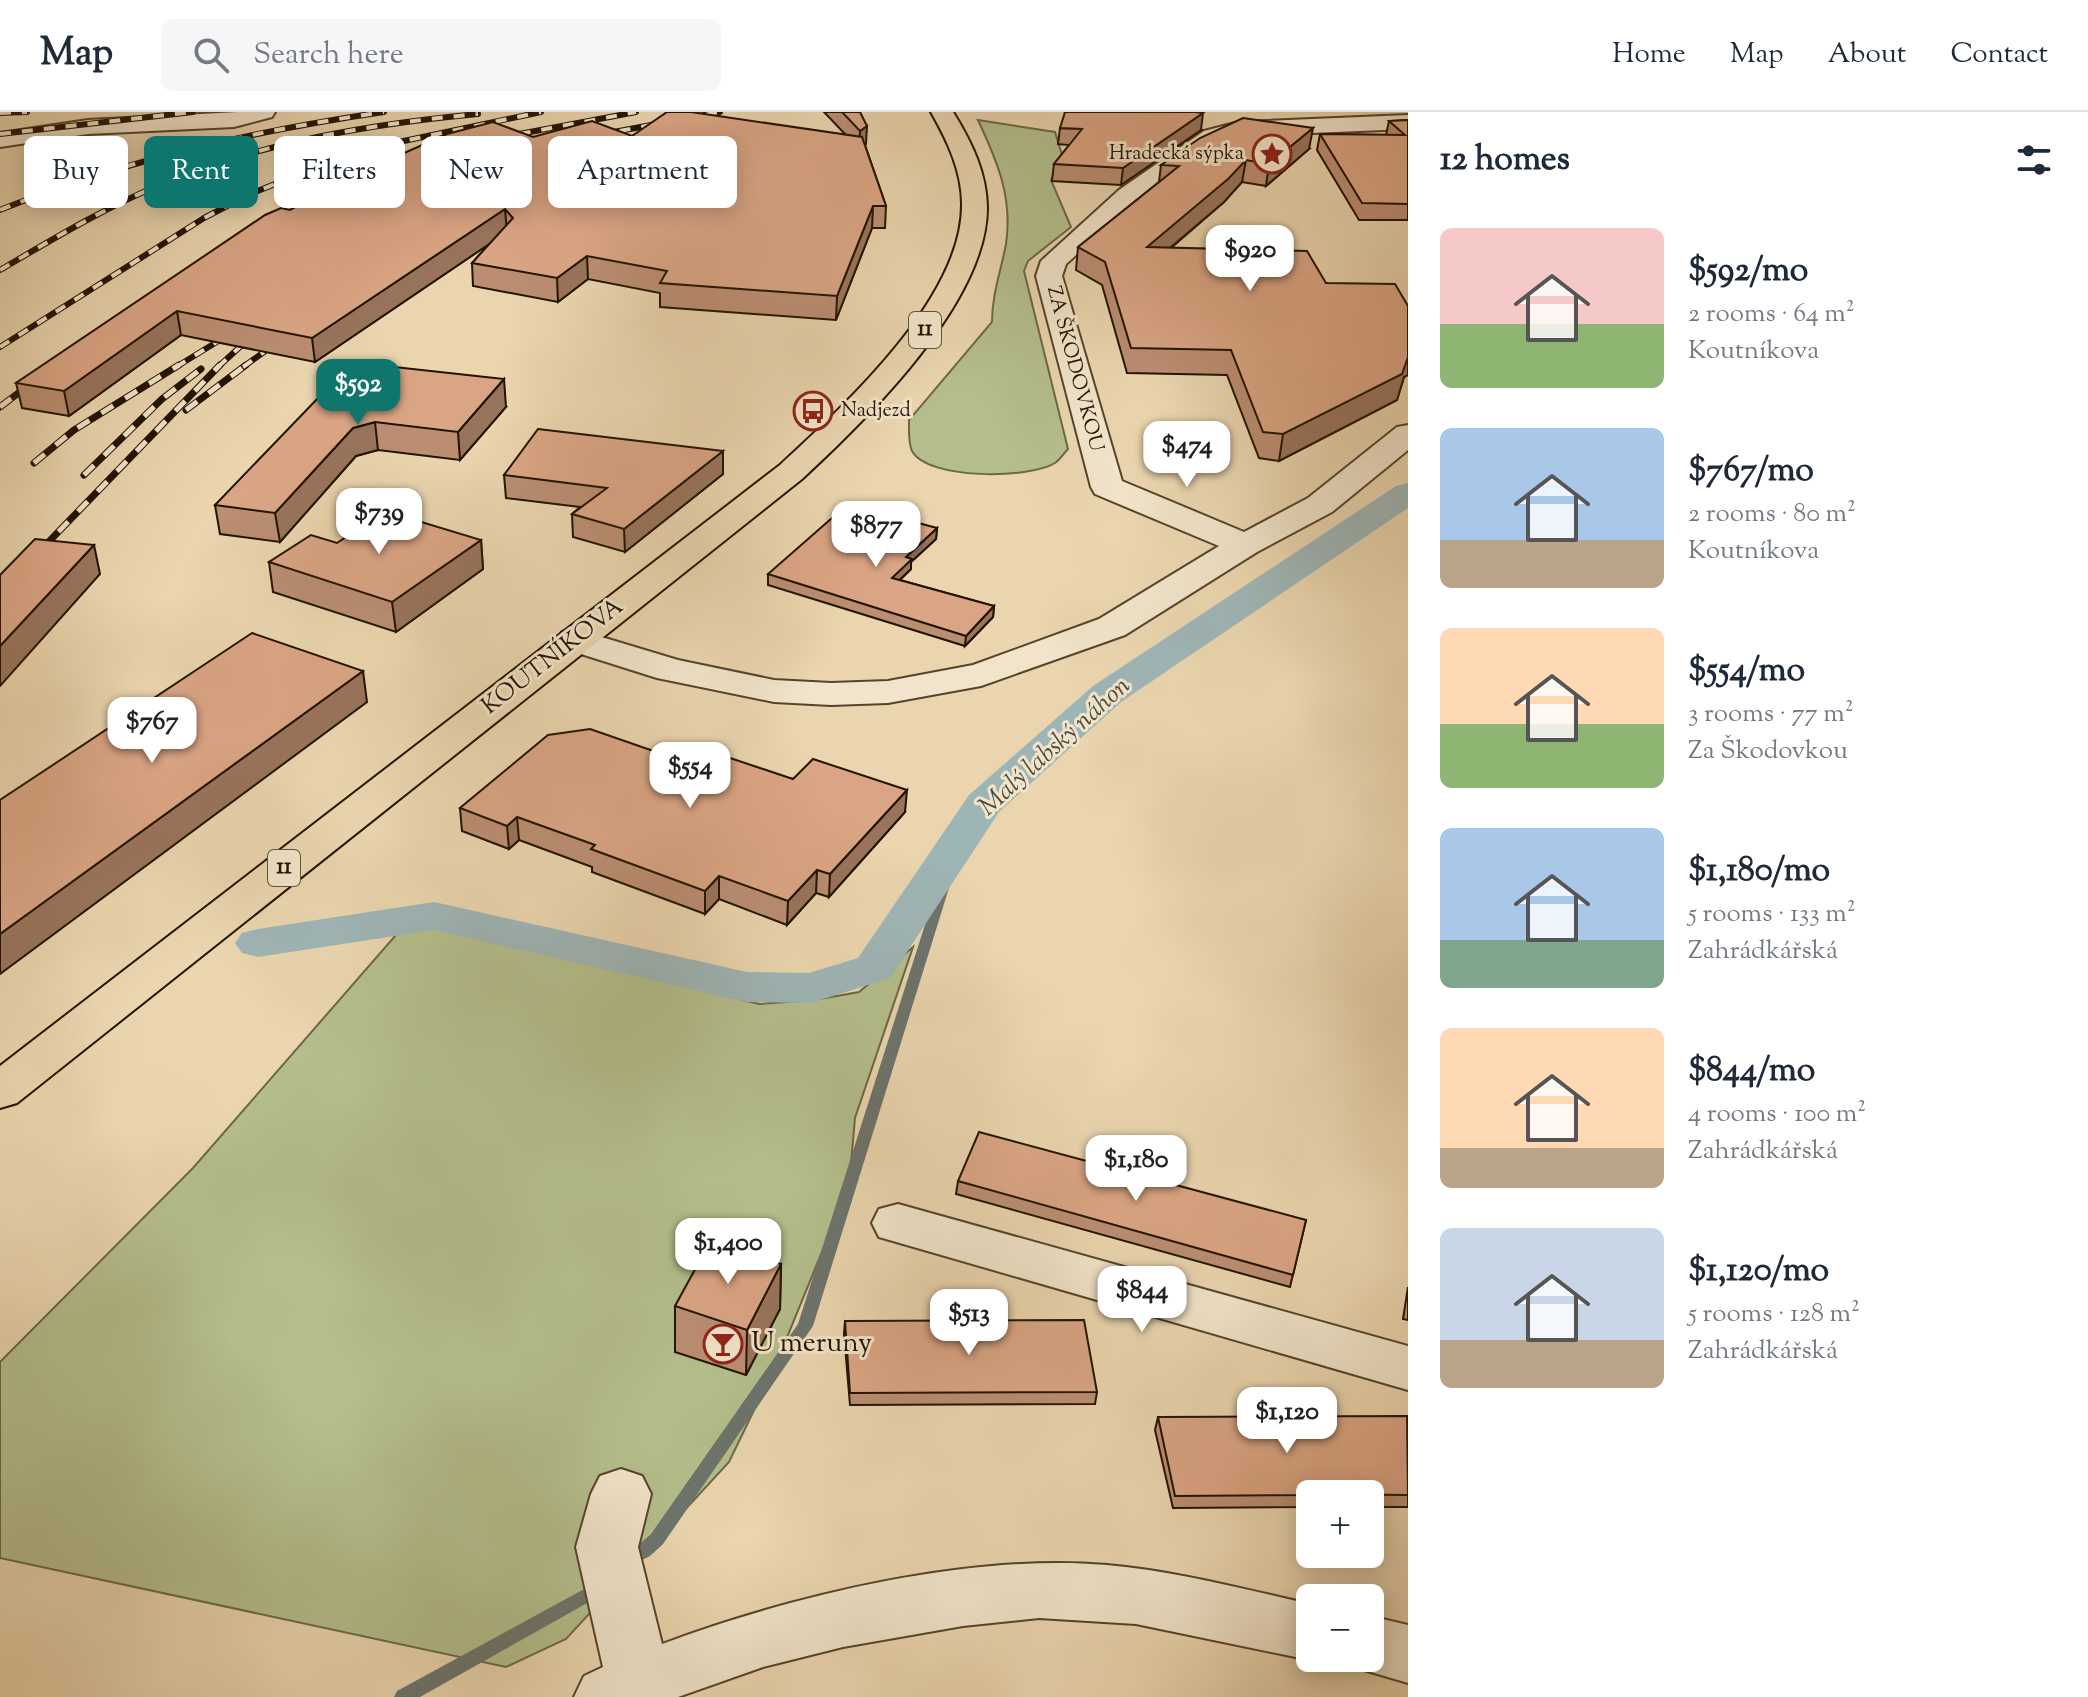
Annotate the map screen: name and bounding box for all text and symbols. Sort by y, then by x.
search box [161,19,721,91]
text: Map [40,28,113,82]
icon: search [189,33,233,77]
text: Search here [253,34,404,77]
text: Home [1612,35,1686,75]
text: Map [1730,35,1784,75]
text: About [1828,35,1906,75]
text: Contact [1950,35,2048,75]
place icon: Hradecká sýpka [1251,133,1293,175]
chip: Buy [24,136,128,208]
chip: Rent [144,136,258,208]
chip: Filters [274,136,405,208]
chip: New [421,136,532,208]
chip: Apartment [548,136,737,208]
text: 12 homes [1440,136,1570,185]
icon: filters [2012,138,2056,182]
place label: Hradecká sýpka [1109,140,1244,169]
pin: $920 [1203,225,1297,293]
text: $920 [1224,232,1276,269]
text: $592/mo [1688,247,1808,296]
icon: home [1504,260,1600,356]
street label: ZA ŠKODOVKOU [1038,283,1111,455]
text: 2 rooms · 64 m² [1688,296,1855,333]
road number: 11 [909,312,941,348]
text: Koutníkova [1688,333,1819,370]
pin: $592 [311,359,405,427]
text: $592 [334,366,382,403]
bus stop icon: Nadjezd [792,390,834,432]
place label: Nadjezd [841,397,911,426]
pin: $474 [1140,421,1234,489]
text: $474 [1161,428,1213,465]
text: $767/mo [1688,447,1814,496]
icon: home [1504,460,1600,556]
pin: $739 [332,488,426,556]
text: $739 [354,495,404,532]
text: 2 rooms · 80 m² [1688,496,1856,533]
pin: $877 [829,501,923,569]
text: $877 [850,508,902,545]
text: Koutníkova [1688,533,1819,570]
street label: KOUTNÍKOVA [475,590,632,723]
text: $554/mo [1688,647,1805,696]
icon: home [1504,660,1600,756]
water label: Malý labský náhon [971,668,1139,825]
text: 3 rooms · 77 m² [1688,696,1853,733]
pin: $767 [105,697,199,765]
text: $767 [126,704,178,741]
text: Za Škodovkou [1688,733,1848,770]
pin: $554 [643,742,737,810]
text: $554 [668,749,712,786]
text: $1,180/mo [1688,847,1830,896]
road number: 11 [268,850,300,886]
icon: home [1504,860,1600,956]
text: 5 rooms · 133 m² [1688,896,1856,933]
text: Zahrádkářská [1688,933,1838,970]
text: $844/mo [1688,1047,1815,1096]
icon: home [1504,1060,1600,1156]
text: 4 rooms · 100 m² [1688,1096,1866,1133]
text: Zahrádkářská [1688,1133,1838,1170]
pin: $1,180 [1071,1135,1201,1203]
text: $1,180 [1104,1142,1168,1179]
pin: $1,400 [663,1218,793,1286]
text: $1,400 [693,1225,763,1262]
text: $1,120/mo [1688,1247,1829,1296]
icon: home [1504,1260,1600,1356]
pin: $844 [1095,1266,1189,1334]
text: $844 [1116,1273,1168,1310]
pin: $513 [922,1289,1016,1357]
text: $513 [948,1296,990,1333]
text: 5 rooms · 128 m² [1688,1296,1860,1333]
bar icon: U meruny [702,1323,744,1365]
place label: U meruny [751,1324,872,1364]
text: Zahrádkářská [1688,1333,1838,1370]
pin: $1,120 [1222,1387,1352,1455]
text: $1,120 [1255,1394,1319,1431]
map controls [1296,1480,1384,1672]
button: + [1296,1480,1384,1568]
button: − [1296,1584,1384,1672]

